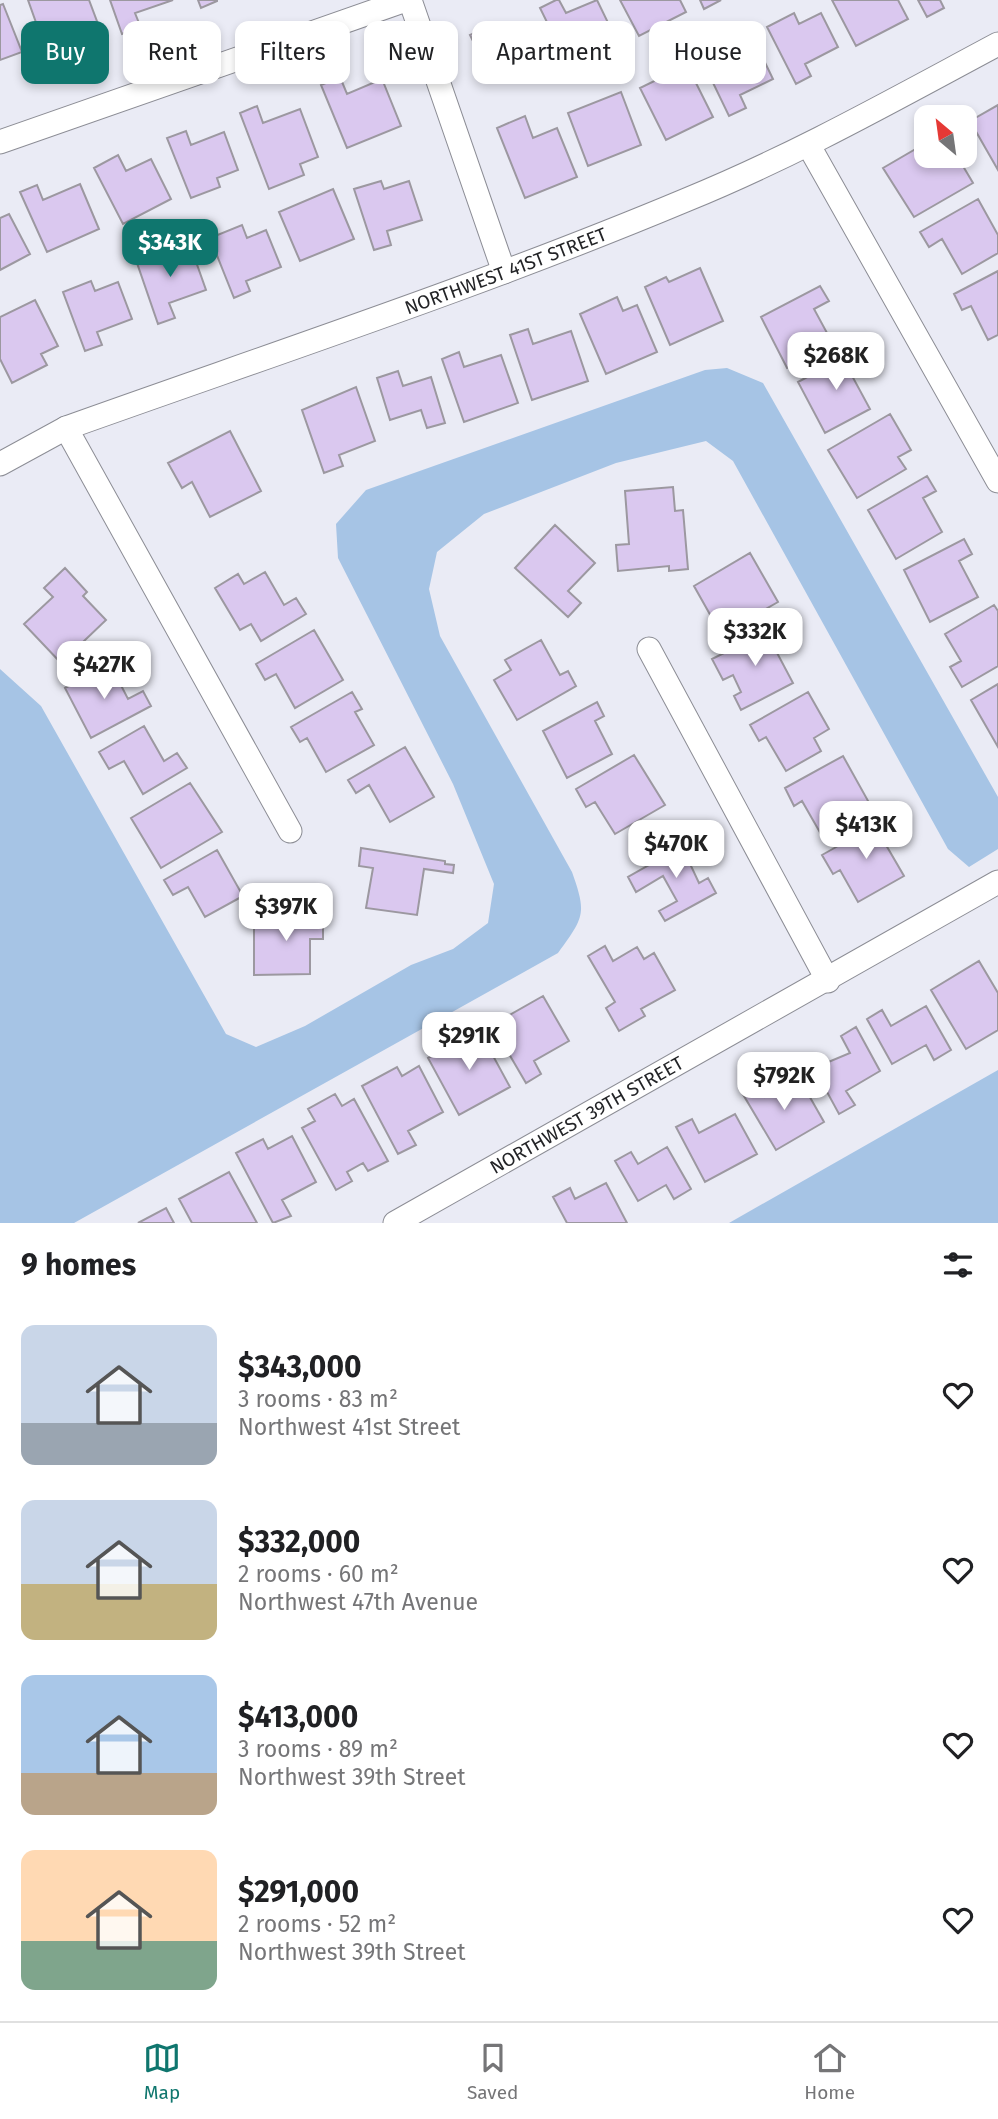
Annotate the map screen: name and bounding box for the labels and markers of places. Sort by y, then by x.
pin: $343K [121,219,219,279]
pin: $268K [787,332,885,392]
pin: $332K [706,608,804,668]
pin: $427K [55,642,153,701]
pin: $413K [817,802,915,861]
pin: $470K [627,820,725,880]
pin: $397K [237,884,335,943]
pin: $291K [420,1012,518,1072]
pin: $792K [735,1052,833,1112]

